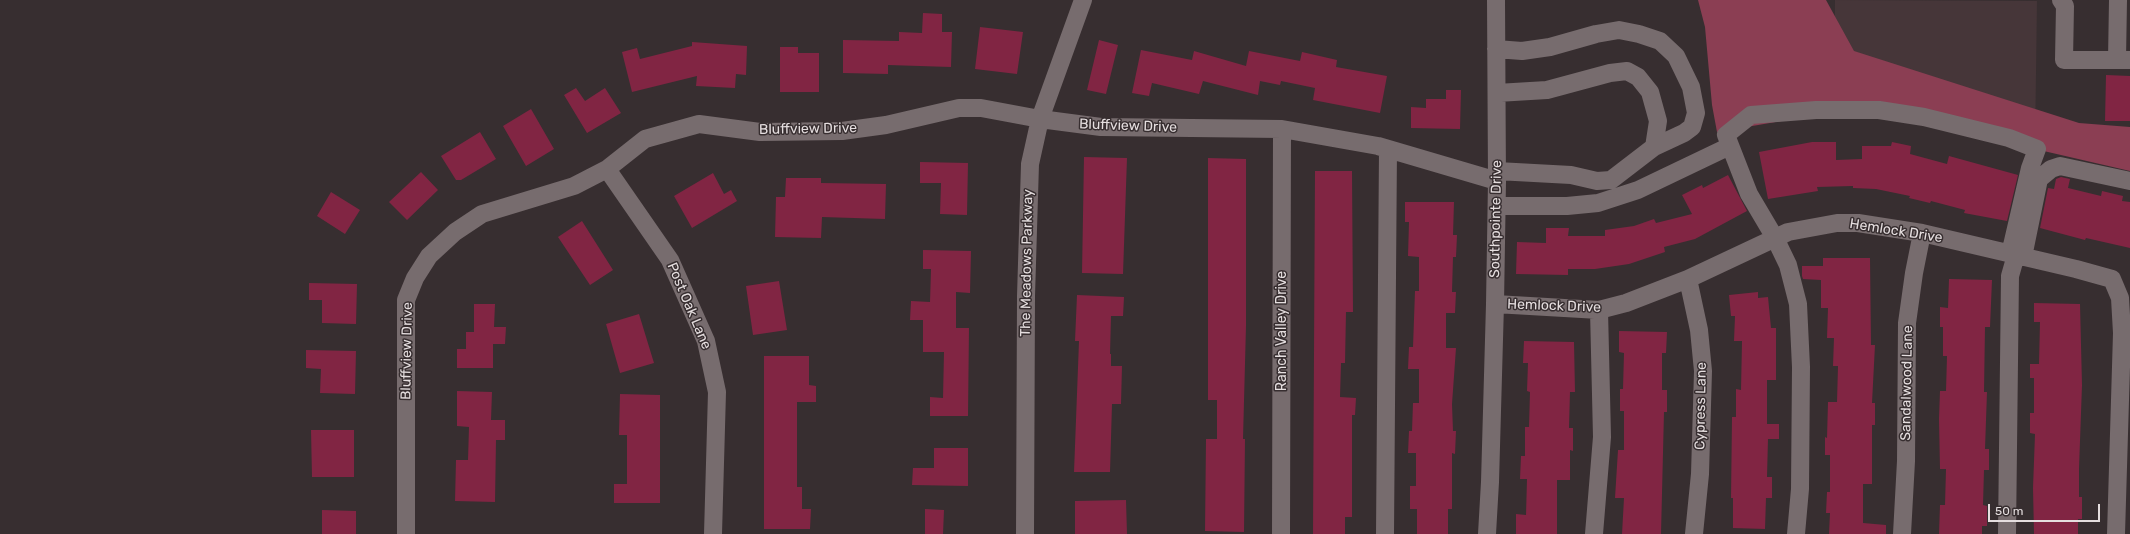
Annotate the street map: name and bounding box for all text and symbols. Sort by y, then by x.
street label: Bluffview Drive [1079,116,1177,136]
street label: Bluffview Drive [759,120,857,138]
street label: Southpointe Drive [1487,160,1505,278]
street label: The Meadows Parkway [1017,189,1037,337]
street label: Hemlock Drive [1848,215,1944,247]
street label: Post Oak Lane [663,260,715,352]
street label: Ranch Valley Drive [1274,271,1290,391]
street label: Hemlock Drive [1507,296,1601,316]
street label: Bluffview Drive [398,302,416,400]
street label: Sandalwood Lane [1898,325,1916,441]
street label: Cypress Lane [1692,362,1710,450]
scale bar [1990,496,2102,522]
text: 50 m [1995,504,2023,518]

